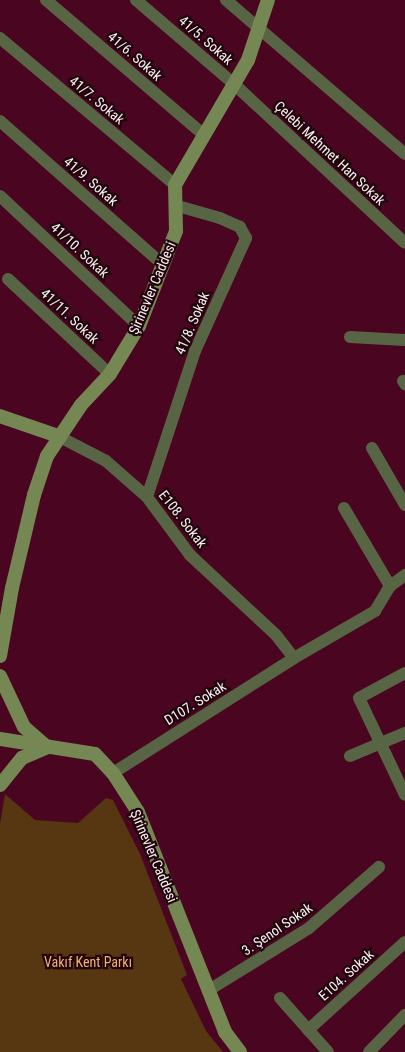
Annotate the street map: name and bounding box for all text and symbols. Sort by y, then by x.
street label: 41/5. Sokak [175,12,237,68]
street label: 41/6. Sokak [104,28,166,84]
street label: 41/7. Sokak [66,72,128,128]
street label: Çelebi Mehmet Han Sokak [271,97,389,209]
street label: 41/9. Sokak [60,153,122,209]
street label: 41/10. Sokak [47,219,113,281]
street label: Şirinevler Caddesi [125,239,179,337]
street label: 41/11. Sokak [37,285,103,347]
street label: 41/8. Sokak [171,289,213,357]
street label: E108. Sokak [155,487,211,551]
street label: D107. Sokak [161,678,229,728]
street label: Şirinevler Caddesi [127,807,181,905]
street label: 3. Şenol Sokak [239,899,315,959]
street label: E104. Sokak [315,946,377,1004]
park label: Vakıf Kent Parkı [44,954,132,970]

